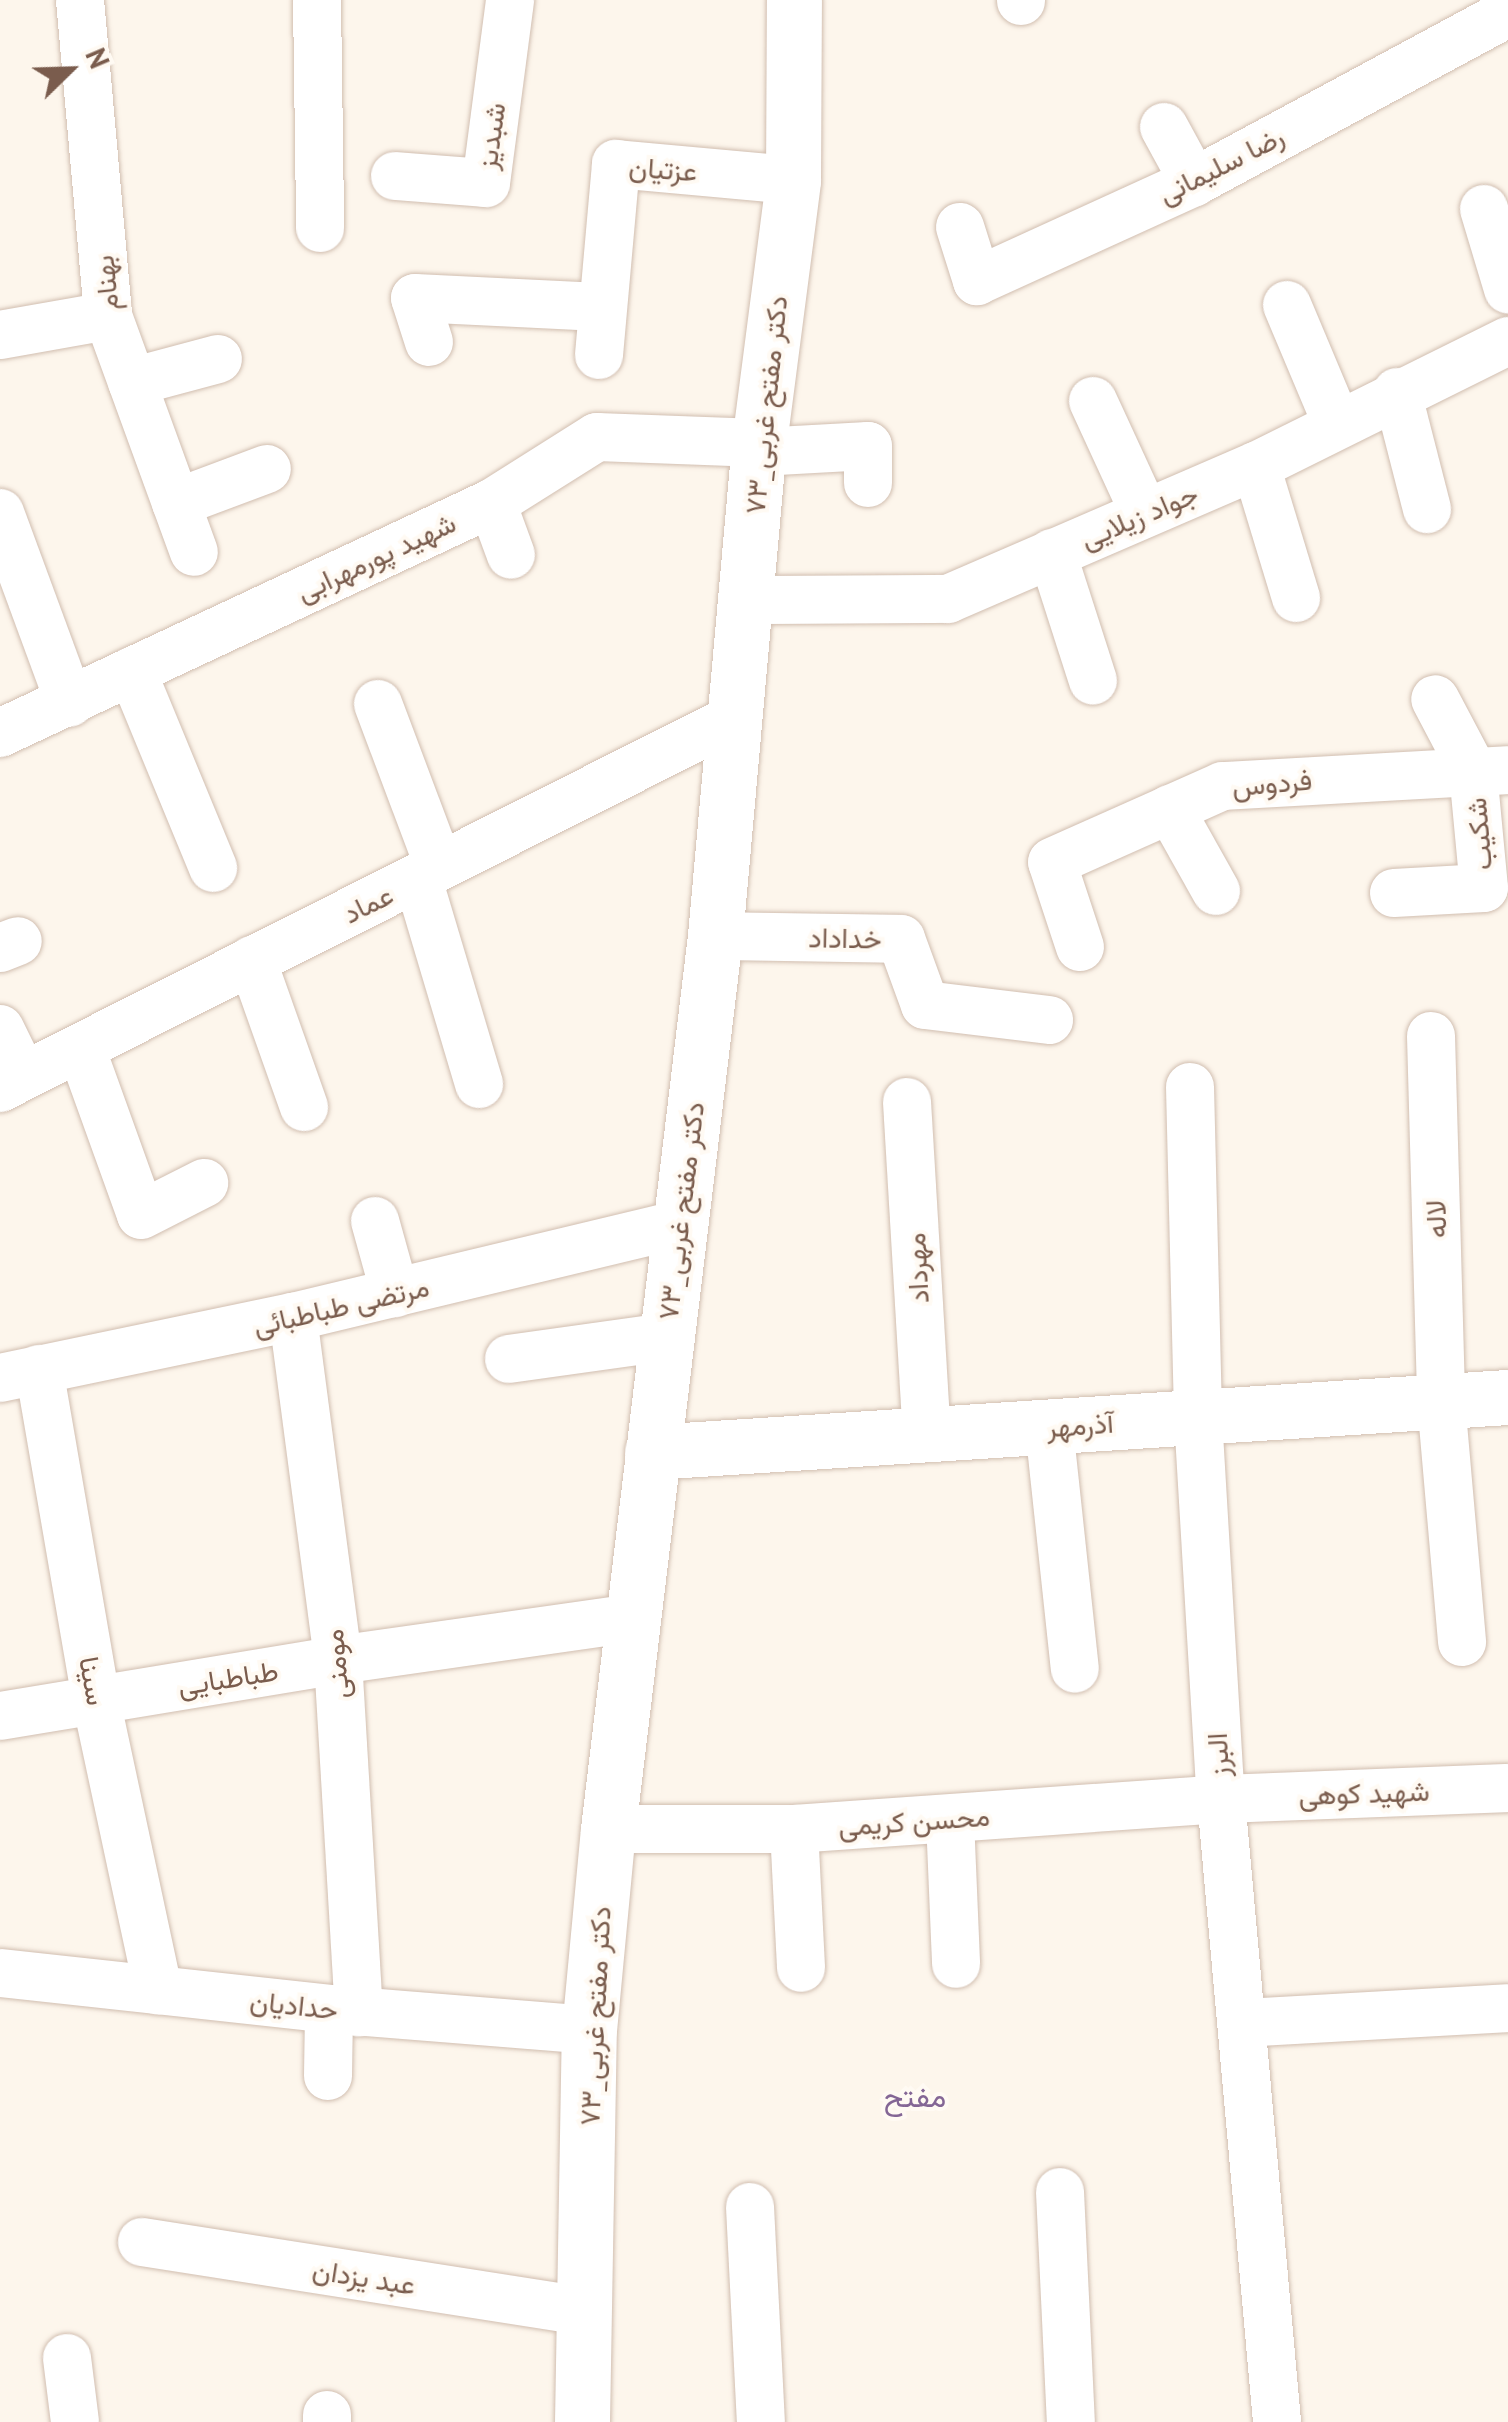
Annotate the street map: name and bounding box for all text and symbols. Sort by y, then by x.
north arrow [20,20,120,120]
text: N [77,42,119,74]
street label: شبدیز [470,100,512,172]
street label: رضا سلیمانی [1153,119,1289,211]
street label: عزتیان [628,150,698,188]
street label: بهنام [86,254,126,312]
street label: ۷۳_دکتر مفتح غربی [738,294,794,516]
street label: جواد زیلایی [1075,476,1203,556]
street label: شهید پورمهرابی [291,505,461,609]
street label: فردوس [1231,763,1313,803]
street label: شکیب [1459,796,1499,872]
street label: عماد [338,878,398,930]
street label: خداداد [808,921,882,955]
street label: ۷۳_دکتر مفتح غربی [651,1100,711,1322]
street label: لاله [1419,1199,1453,1239]
street label: مهرداد [898,1232,936,1304]
street label: مرتضی طباطبائی [250,1269,432,1343]
street label: آذرمهر [1045,1406,1115,1444]
street label: مومنی [316,1628,356,1700]
street label: طباطبایی [175,1653,281,1703]
street label: سینا [72,1654,114,1708]
street label: البرز [1200,1732,1236,1778]
street label: شهید کوهی [1298,1774,1430,1812]
street label: محسن کریمی [837,1799,991,1843]
street label: ۷۳_دکتر مفتح غربی [572,1905,618,2127]
street label: حدادیان [248,1984,340,2026]
district label: مفتح [884,2078,946,2114]
street label: عبد یزدان [310,2252,418,2302]

